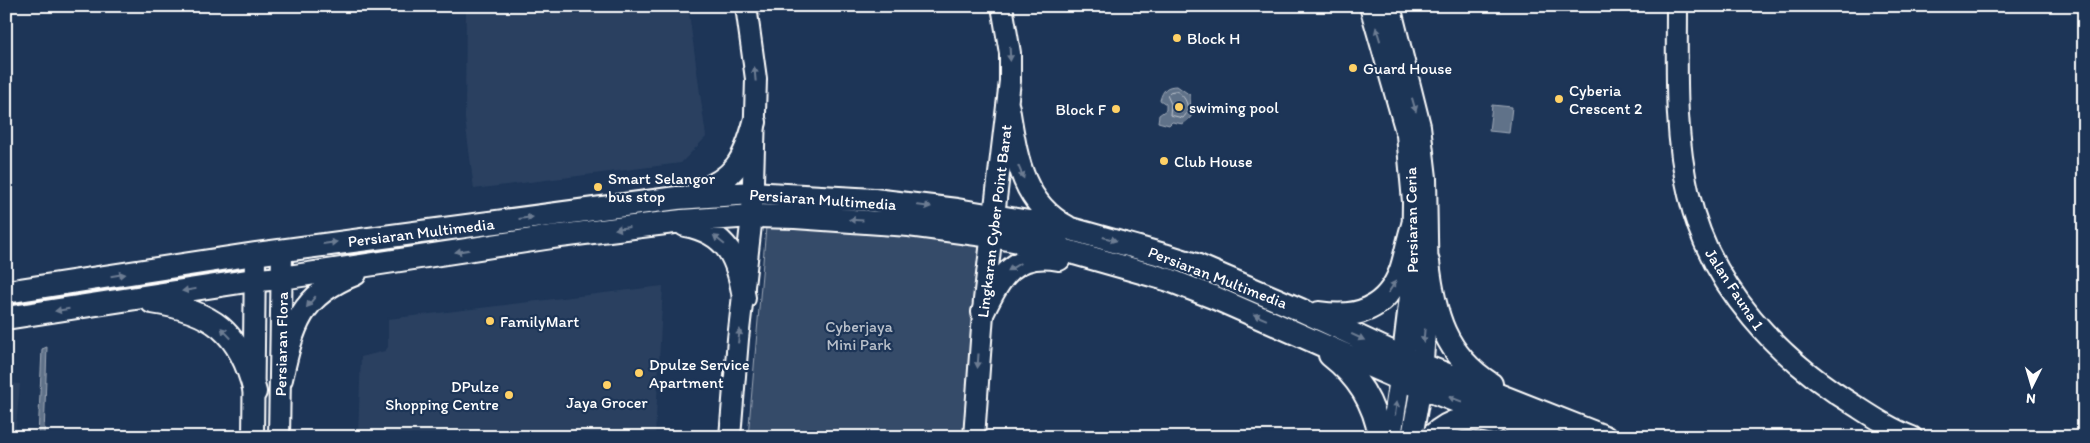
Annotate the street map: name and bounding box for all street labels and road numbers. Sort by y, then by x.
street label: Lingkaran Cyber Point Barat [973,123,1016,319]
street label: Persiaran Ceria [1401,166,1422,273]
street label: Persiaran Multimedia [749,185,898,214]
street label: Persiaran Multimedia [347,214,496,251]
street label: Persiaran Multimedia [1146,242,1291,313]
street label: Jalan Fauna 1 [1701,245,1768,334]
street label: Persiaran Flora [271,291,292,397]

